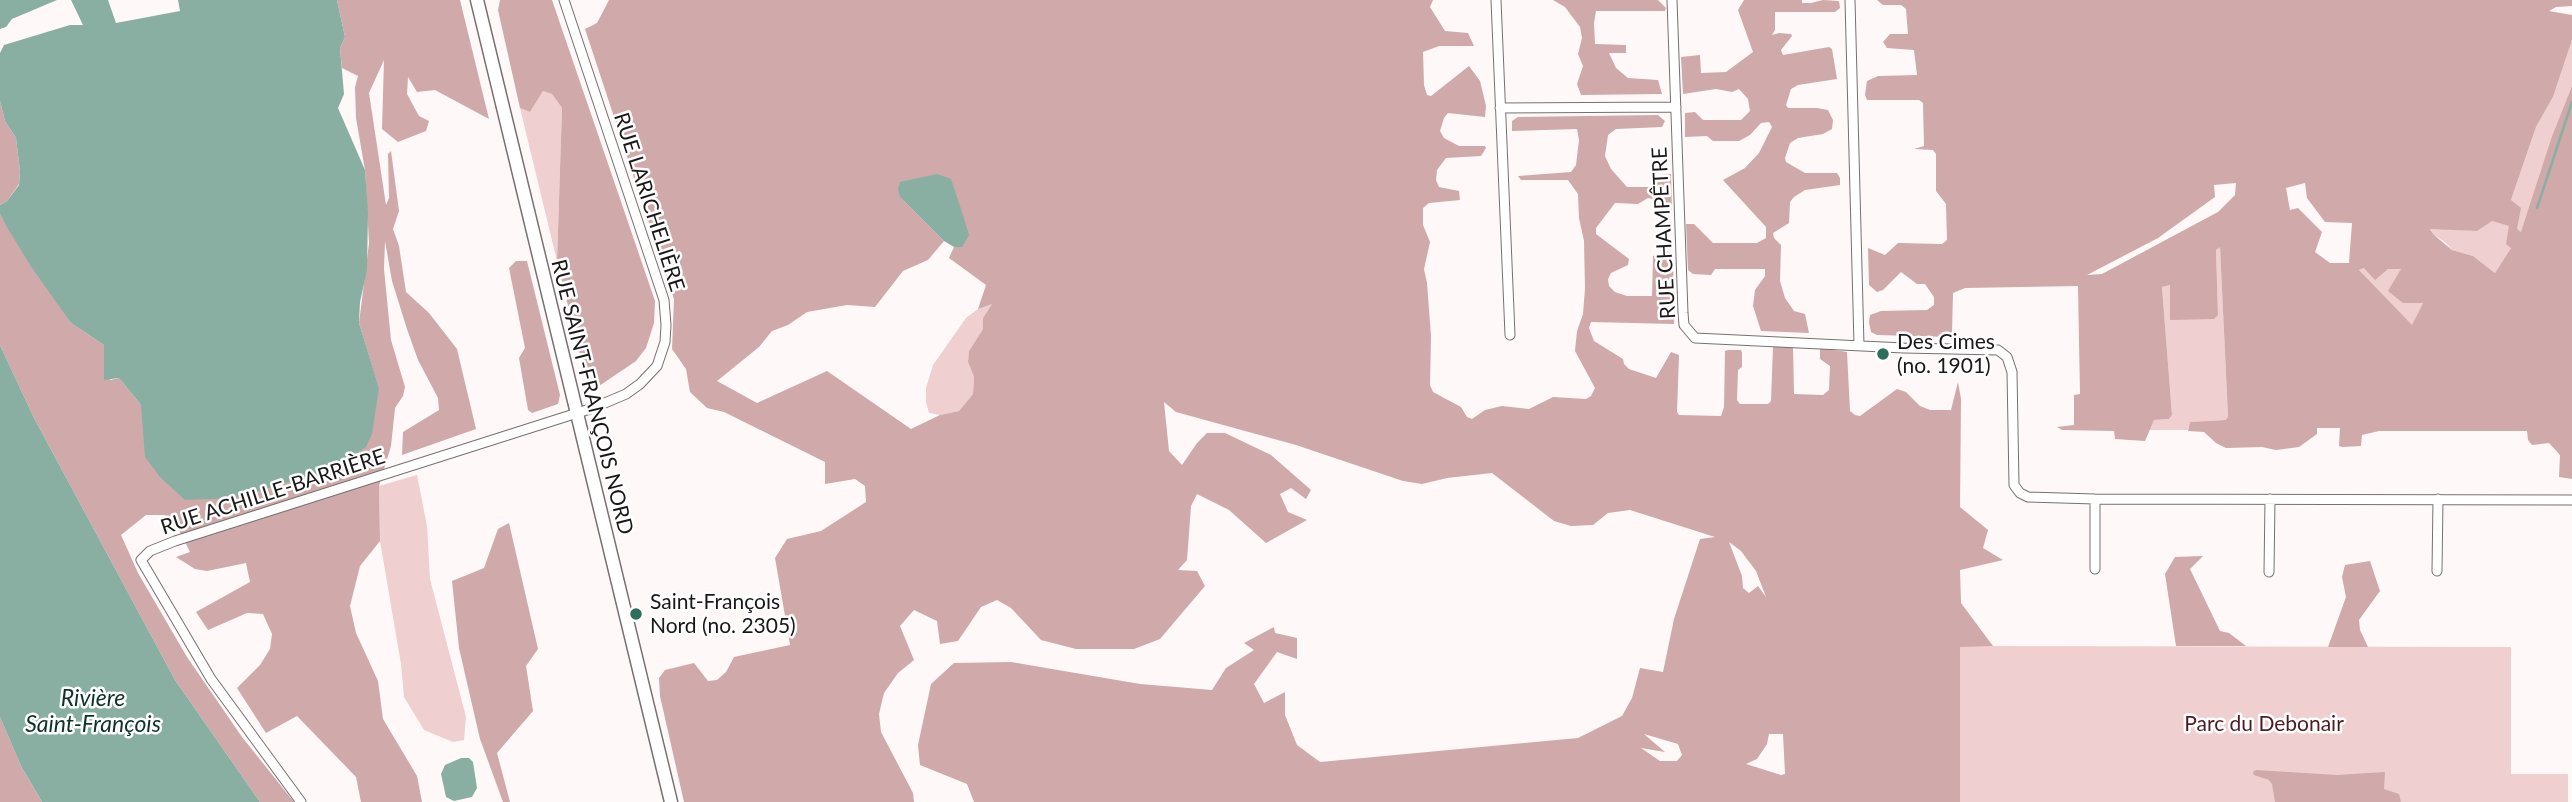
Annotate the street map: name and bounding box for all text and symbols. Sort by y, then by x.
street label: RUE LARICHELIÈRE [608,110,690,294]
street label: RUE CHAMPÊTRE [1647,146,1681,320]
street label: RUE SAINT-FRANÇOIS NORD [546,257,638,537]
place label: Des Cimes (no. 1901) [1897,329,1995,379]
marker: Des Cimes (no. 1901) [1875,346,1891,362]
street label: RUE ACHILLE-BARRIÈRE [158,444,388,540]
place label: Saint-François Nord (no. 2305) [650,589,796,639]
marker: Saint-François Nord (no. 2305) [628,606,644,622]
water label: Rivière Saint-François [25,685,161,739]
park label: Parc du Debonair [2184,711,2344,737]

